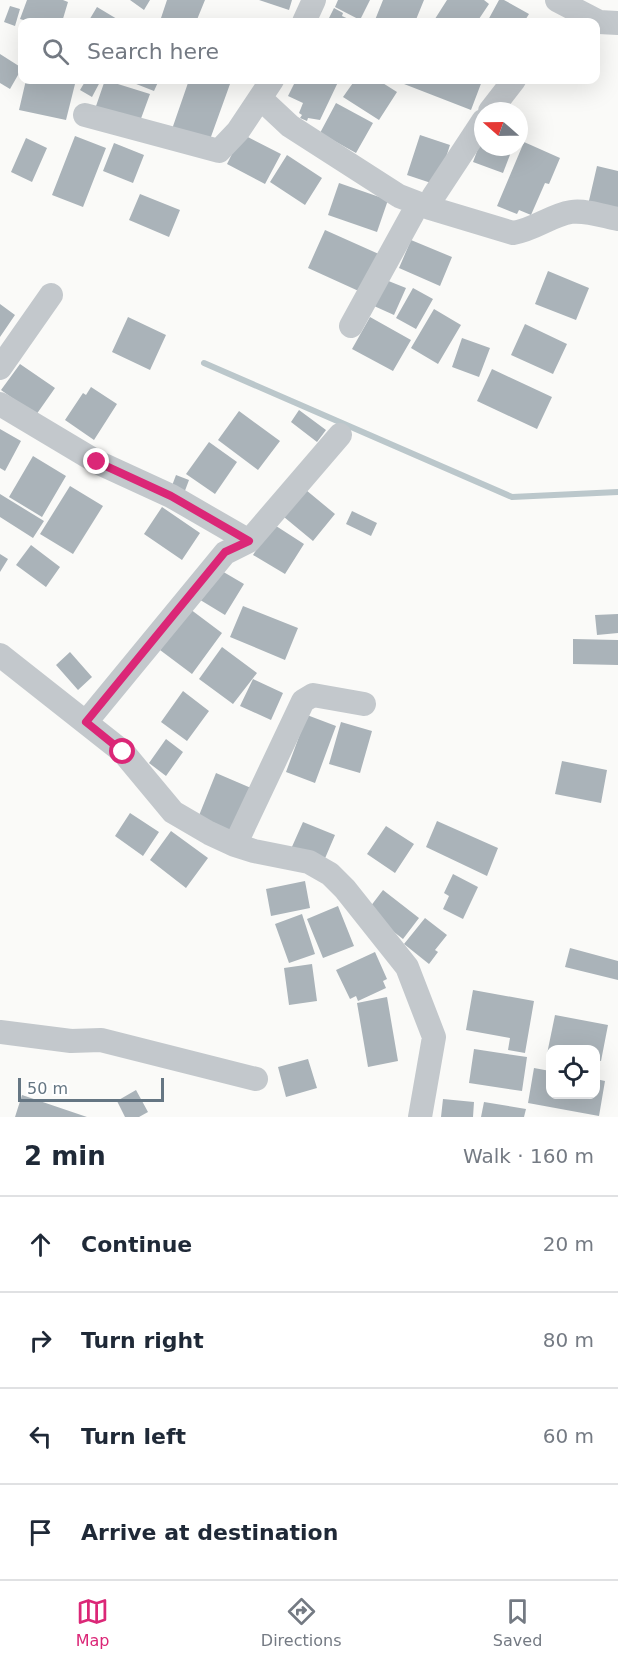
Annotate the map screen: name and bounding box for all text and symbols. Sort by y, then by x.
search box [18,18,600,84]
icon: search [39,35,72,68]
text: Search here [87,39,219,64]
north arrow [474,102,528,156]
route end [83,448,109,474]
route start [109,738,135,764]
map controls [546,1045,600,1099]
button: locate [546,1045,600,1099]
scale bar [18,1075,164,1102]
text: 50 m [27,1079,68,1098]
text: 2 min [24,1141,106,1171]
text: Walk · 160 m [463,1144,594,1168]
icon: ahead [24,1228,57,1261]
text: Continue [81,1232,192,1257]
text: 20 m [543,1232,594,1256]
icon: right [24,1324,57,1357]
text: Turn right [81,1328,204,1353]
text: 80 m [543,1328,594,1352]
icon: left [24,1420,57,1453]
text: Turn left [81,1424,186,1449]
text: 60 m [543,1424,594,1448]
icon: arrive [24,1516,57,1549]
text: Arrive at destination [81,1520,338,1545]
tab: Map [76,1595,109,1650]
tab: Directions [261,1595,341,1650]
tab: Saved [493,1595,542,1650]

